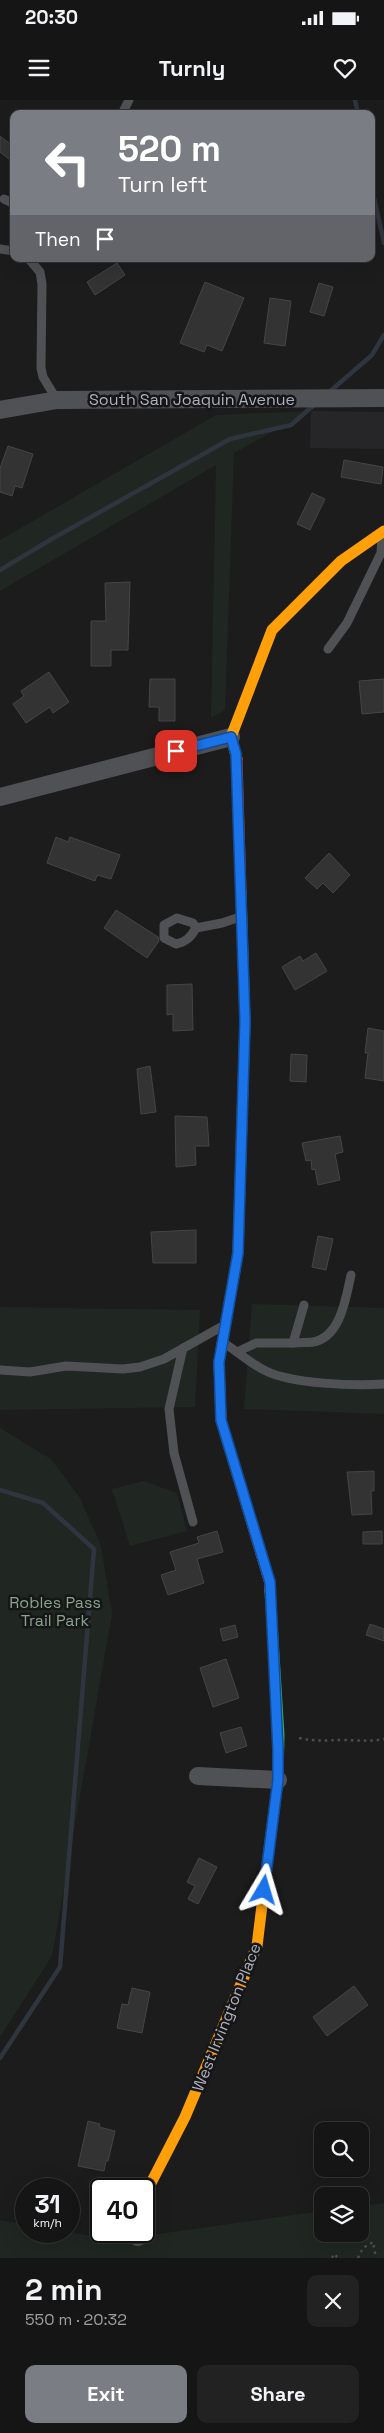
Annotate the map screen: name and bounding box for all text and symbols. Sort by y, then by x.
text: 20:30 [25,5,78,30]
icon: menu [25,54,53,82]
text: Turnly [159,54,225,82]
icon: heart [331,54,359,82]
text: 520 m [118,127,221,171]
icon: left [35,130,100,195]
text: Turn left [118,170,208,198]
icon: arrive [91,225,119,253]
text: Then [35,227,81,252]
street label: South San Joaquin Avenue [89,389,295,410]
pin [155,730,197,772]
icon: arrive [162,737,190,765]
park label: Robles Pass Trail Park [9,1592,101,1631]
position arrow [237,1863,289,1915]
street label: West Irvington Place [187,1940,266,2094]
map controls [314,2122,369,2242]
button: search [314,2122,369,2177]
speed limit sign: 40 [90,2178,155,2243]
button: layers [314,2187,369,2242]
text: 31 [34,2188,61,2220]
text: km/h [33,2215,62,2231]
text: 2 min [25,2270,103,2309]
button: close [307,2275,359,2327]
text: 550 m · 20:32 [25,2309,127,2330]
button: Exit [25,2365,187,2423]
button: Share [197,2365,359,2423]

